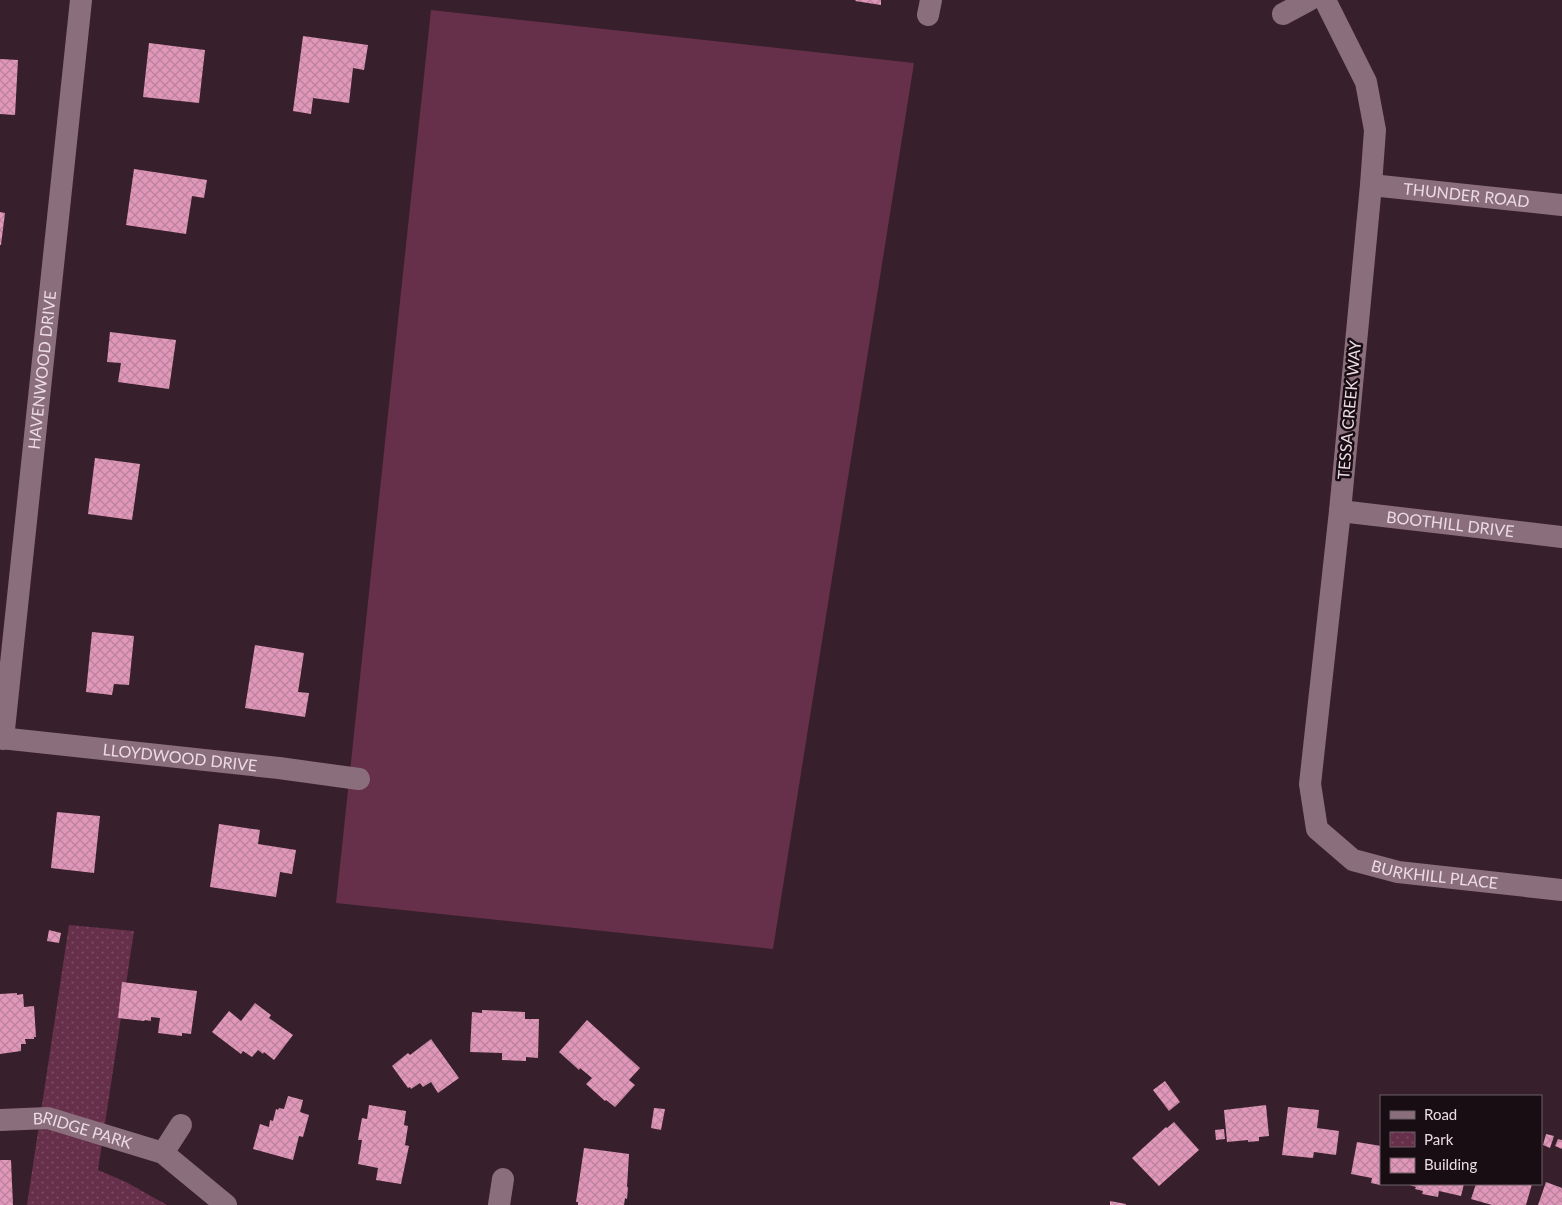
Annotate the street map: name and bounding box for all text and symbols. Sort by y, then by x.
street label: THUNDER ROAD [1403,178,1531,211]
street label: HAVENWOOD DRIVE [24,290,59,450]
street label: TESSA CREEK WAY [1333,340,1364,480]
street label: BOOTHILL DRIVE [1385,507,1515,540]
street label: LLOYDWOOD DRIVE [102,739,258,775]
street label: BURKHILL PLACE [1369,855,1499,892]
legend [1380,1095,1542,1185]
text: Road [1424,1105,1457,1123]
street label: BRIDGE PARK [32,1107,135,1152]
text: Park [1424,1130,1454,1148]
text: Building [1424,1155,1477,1173]

